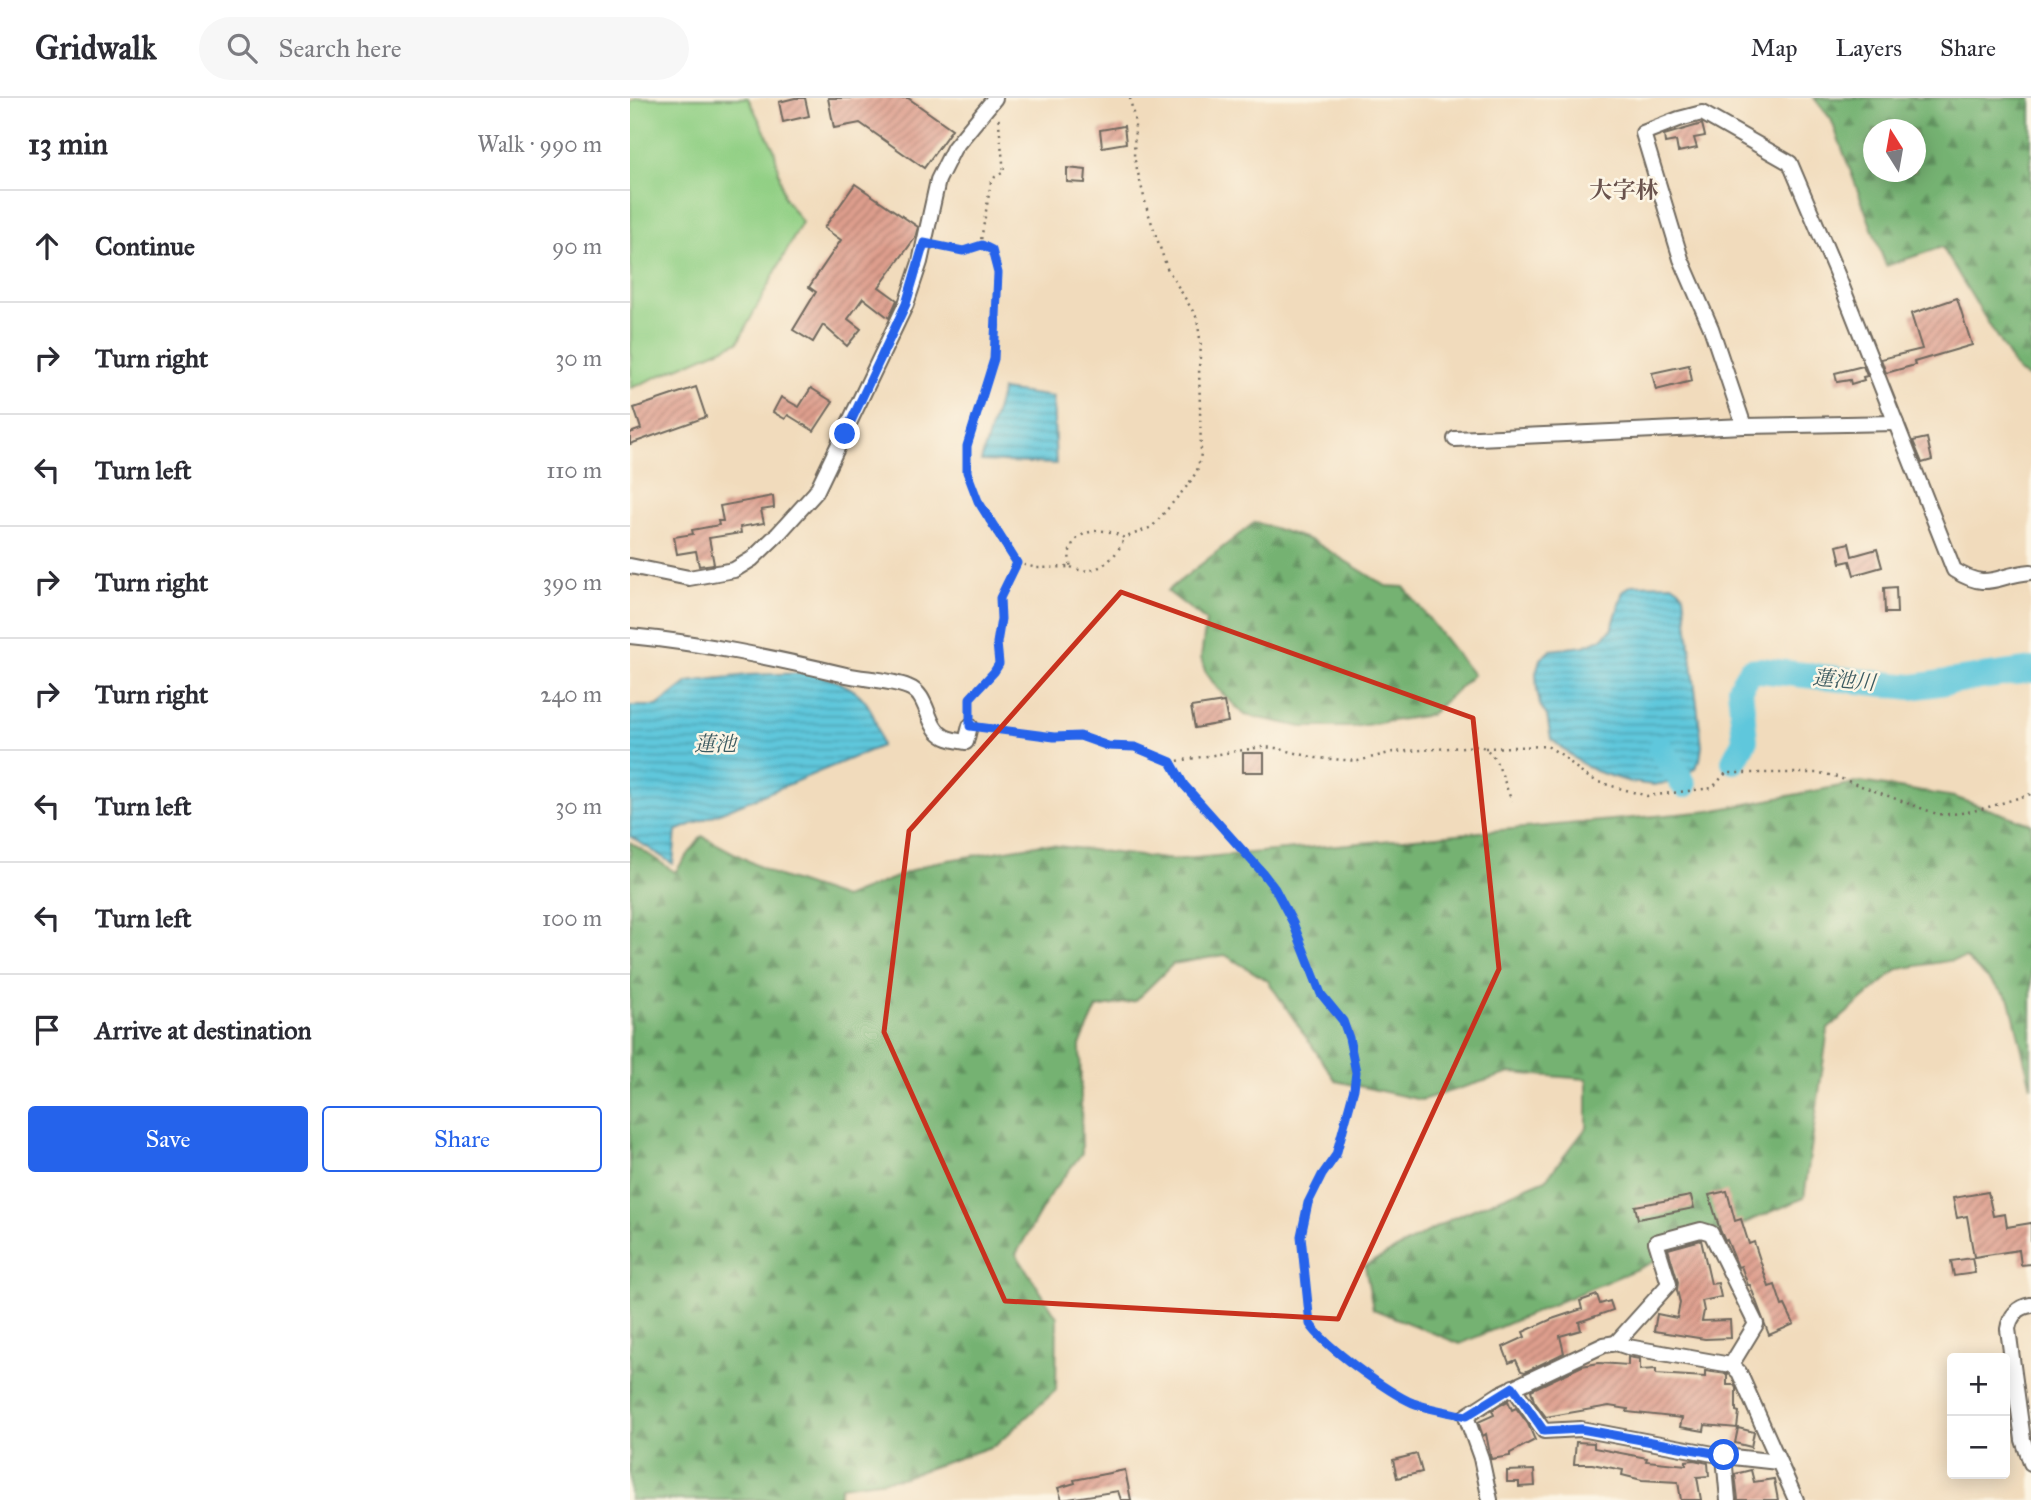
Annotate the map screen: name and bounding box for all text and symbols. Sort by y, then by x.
search box [199,17,689,80]
text: Gridwalk [35,28,157,68]
icon: search [223,29,261,67]
text: Search here [279,32,402,64]
text: Map [1751,33,1798,63]
text: Layers [1836,33,1902,63]
text: Share [1940,33,1996,63]
north arrow [1863,119,1926,182]
text: 13 min [28,126,108,162]
text: Walk · 990 m [477,130,602,158]
district label: 大字林 [1590,176,1659,204]
icon: ahead [28,227,66,265]
text: Continue [95,230,195,262]
text: 90 m [552,232,602,260]
icon: right [28,339,66,377]
text: Turn right [95,342,208,374]
text: 30 m [555,344,602,372]
route end [829,418,860,449]
icon: left [28,451,66,489]
text: Turn left [95,454,191,486]
text: 110 m [546,456,602,484]
icon: right [28,563,66,601]
text: Turn right [95,566,208,598]
text: 390 m [543,568,602,596]
water label: 蓮池川 [1811,664,1879,696]
icon: right [28,675,66,713]
text: Turn right [95,678,208,710]
text: 240 m [540,680,602,708]
water label: 蓮池 [694,731,738,757]
icon: left [28,787,66,825]
text: Turn left [95,790,191,822]
text: 30 m [555,792,602,820]
icon: left [28,899,66,937]
text: Turn left [95,902,191,934]
text: 100 m [542,904,602,932]
icon: arrive [28,1011,66,1049]
text: Arrive at destination [95,1014,312,1046]
button: Save [28,1106,308,1172]
button: Share [322,1106,602,1172]
map controls [1947,1353,2010,1479]
button: + [1947,1353,2010,1416]
button: − [1947,1416,2010,1479]
route start [1708,1439,1739,1470]

